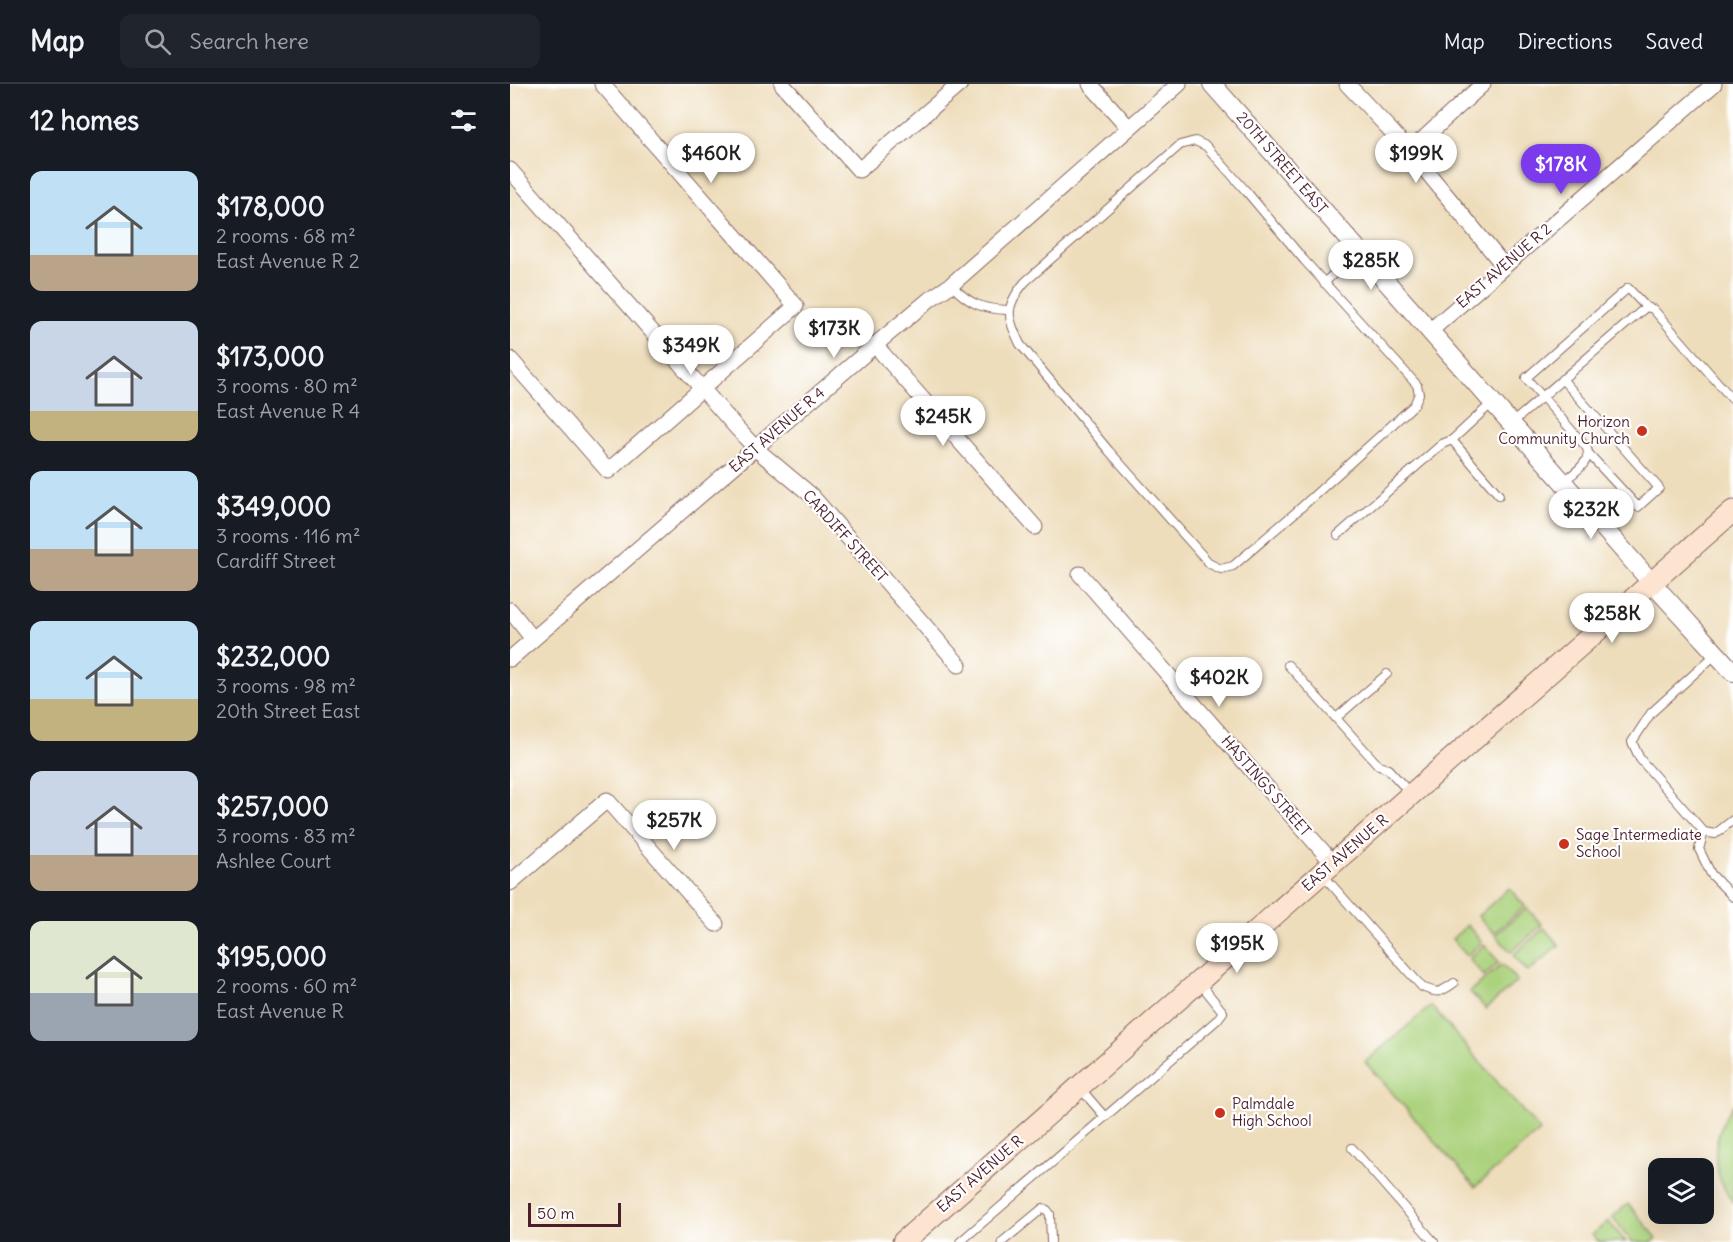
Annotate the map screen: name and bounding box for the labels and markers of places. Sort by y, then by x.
pin: $460K [669,133,753,184]
pin: $199K [1374,133,1458,184]
pin: $178K [1519,144,1603,195]
pin: $285K [1329,240,1413,291]
pin: $173K [792,308,876,359]
pin: $349K [649,325,733,376]
pin: $245K [901,396,985,447]
place label: Horizon Community Church [1498,412,1630,448]
marker: Horizon Community Church [1635,424,1649,438]
pin: $232K [1549,489,1633,540]
pin: $258K [1570,593,1654,644]
pin: $402K [1177,657,1261,708]
pin: $257K [632,800,716,851]
place label: Sage Intermediate School [1576,825,1702,861]
marker: Sage Intermediate School [1557,837,1571,851]
pin: $195K [1195,923,1279,974]
place label: Palmdale High School [1232,1094,1312,1130]
marker: Palmdale High School [1213,1106,1227,1120]

